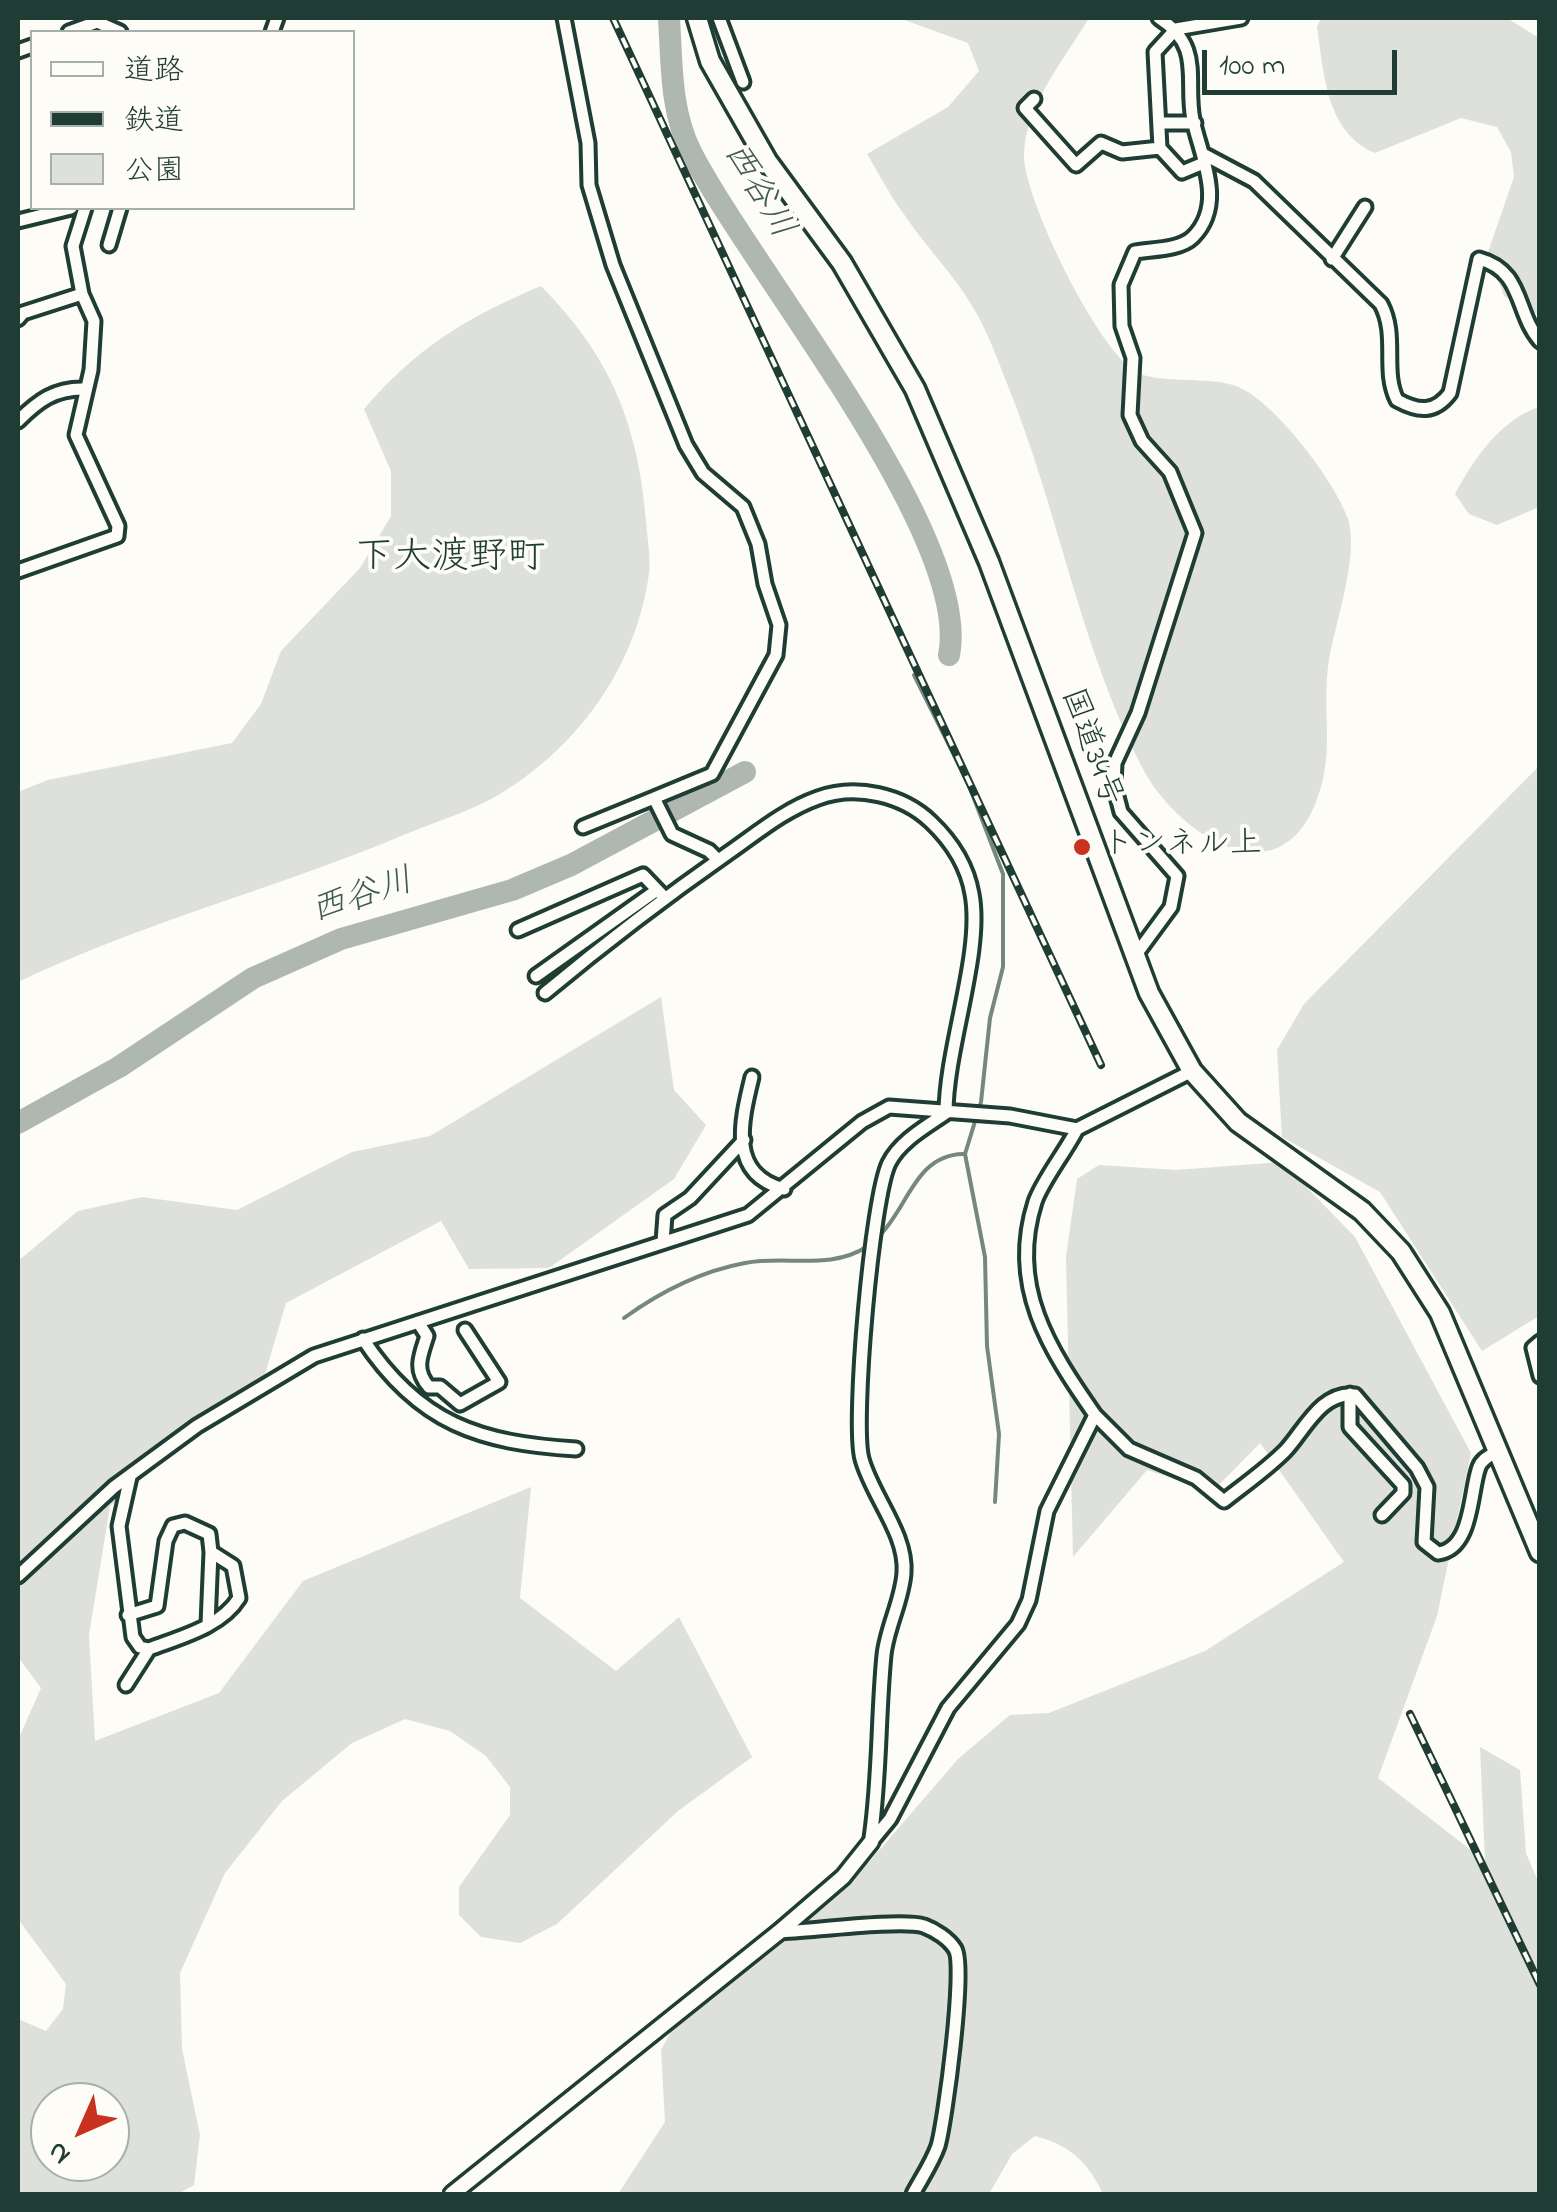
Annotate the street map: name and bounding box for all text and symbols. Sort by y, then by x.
legend [30,30,355,210]
scale bar [1207,30,1402,92]
text: 100 m [1219,45,1285,89]
text: 道路 [124,50,184,94]
text: 鉄道 [124,100,184,144]
water label: 西谷川 [711,136,801,248]
text: 公園 [124,150,184,194]
district label: 下大渡野町 [355,538,545,584]
street label: 国道34号 [1050,684,1128,812]
place label: トンネル上 [1102,828,1262,866]
marker: トンネル上 [1071,836,1093,858]
water label: 西谷川 [307,863,419,935]
north arrow [30,2082,130,2182]
text: N [39,2131,81,2173]

